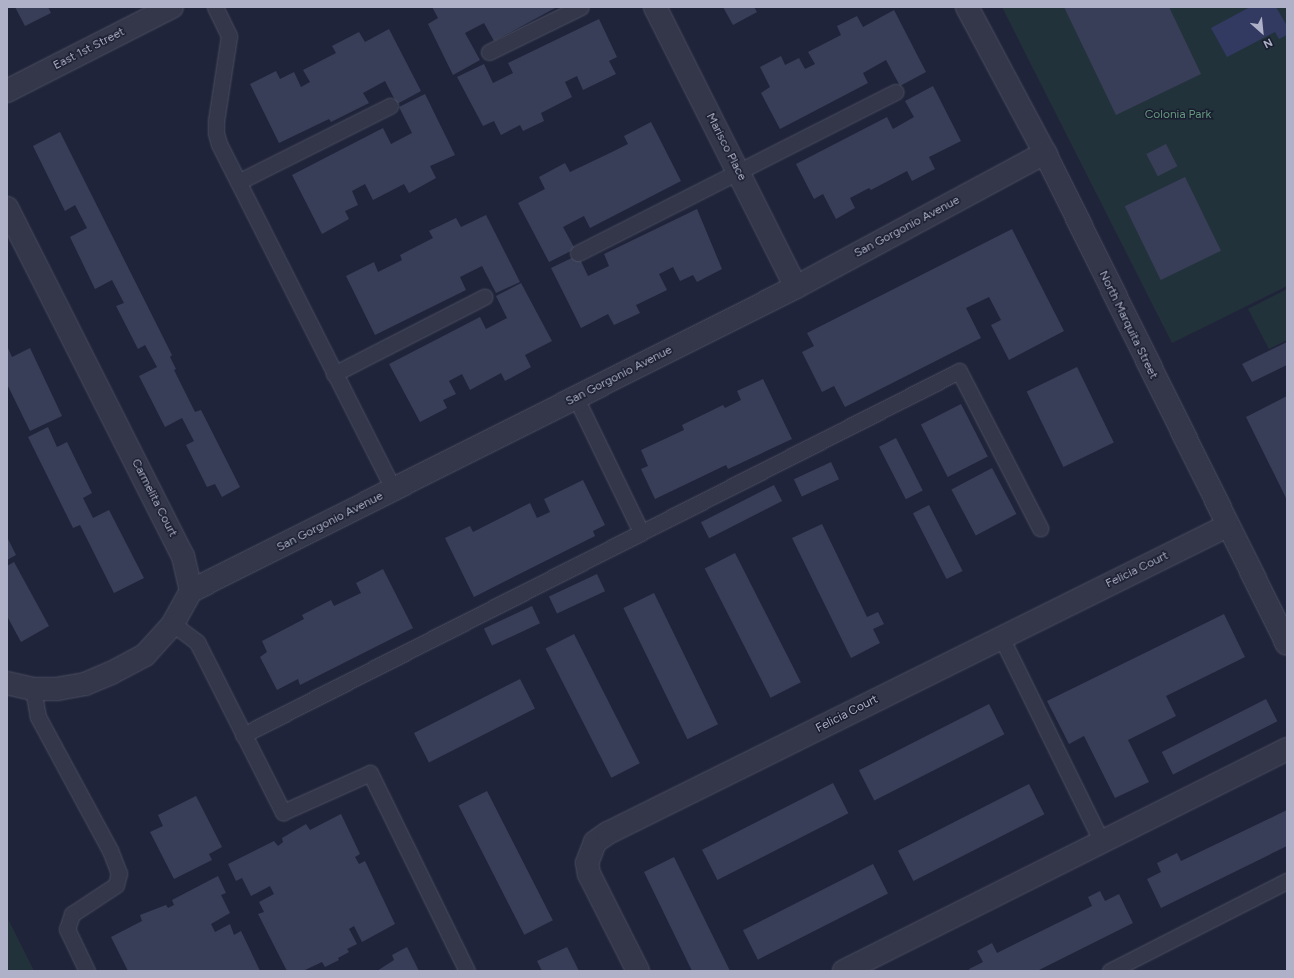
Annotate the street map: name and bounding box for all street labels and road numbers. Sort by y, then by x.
street label: East 1st Street [51,25,127,73]
street label: Marisco Place [703,111,749,183]
street label: San Gorgonio Avenue [852,193,962,261]
street label: North Marquita Street [1096,269,1160,381]
street label: San Gorgonio Avenue [563,343,675,409]
street label: Carmelita Court [128,457,180,539]
street label: San Gorgonio Avenue [274,489,386,555]
street label: Felicia Court [1103,549,1171,591]
street label: Felicia Court [814,692,880,736]

